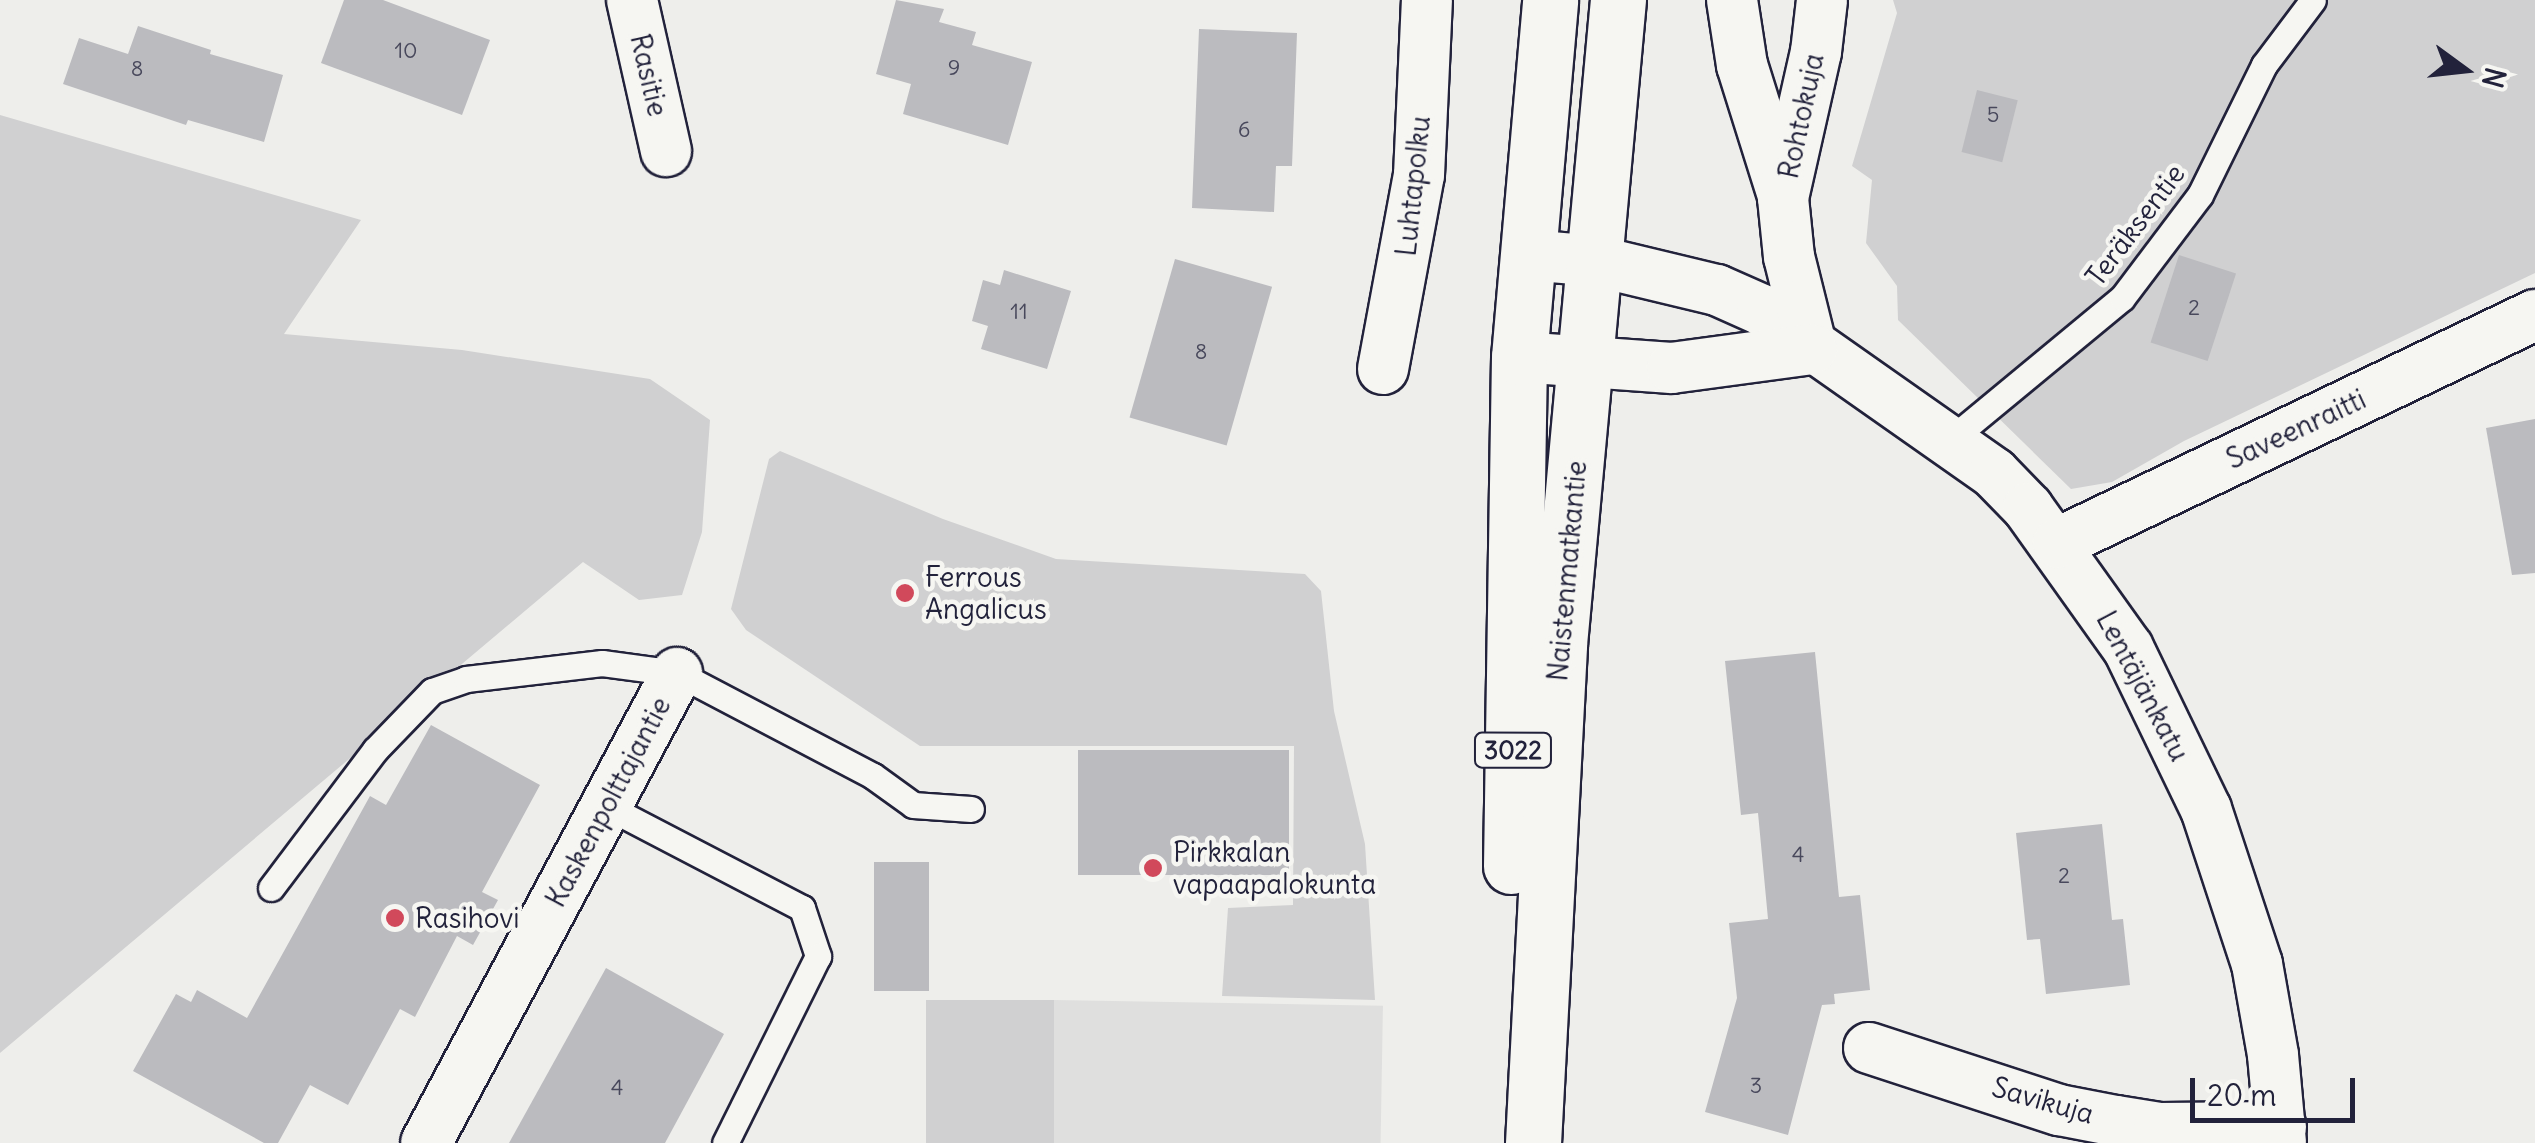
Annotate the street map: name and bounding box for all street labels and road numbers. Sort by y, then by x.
street label: Rasitie [623,31,675,119]
street label: Rohtokuja [1771,50,1831,182]
street label: Luhtapolku [1389,114,1437,258]
street label: Teräksentie [2078,157,2192,293]
street label: Saveenraitti [2221,382,2371,476]
street label: Naistenmatkantie [1541,459,1593,683]
street label: Lentäjänkatu [2089,605,2197,767]
street label: Kaskenpolttajantie [538,691,678,913]
road number: 3022 [1473,730,1553,770]
street label: Savikuja [1988,1069,2098,1131]

